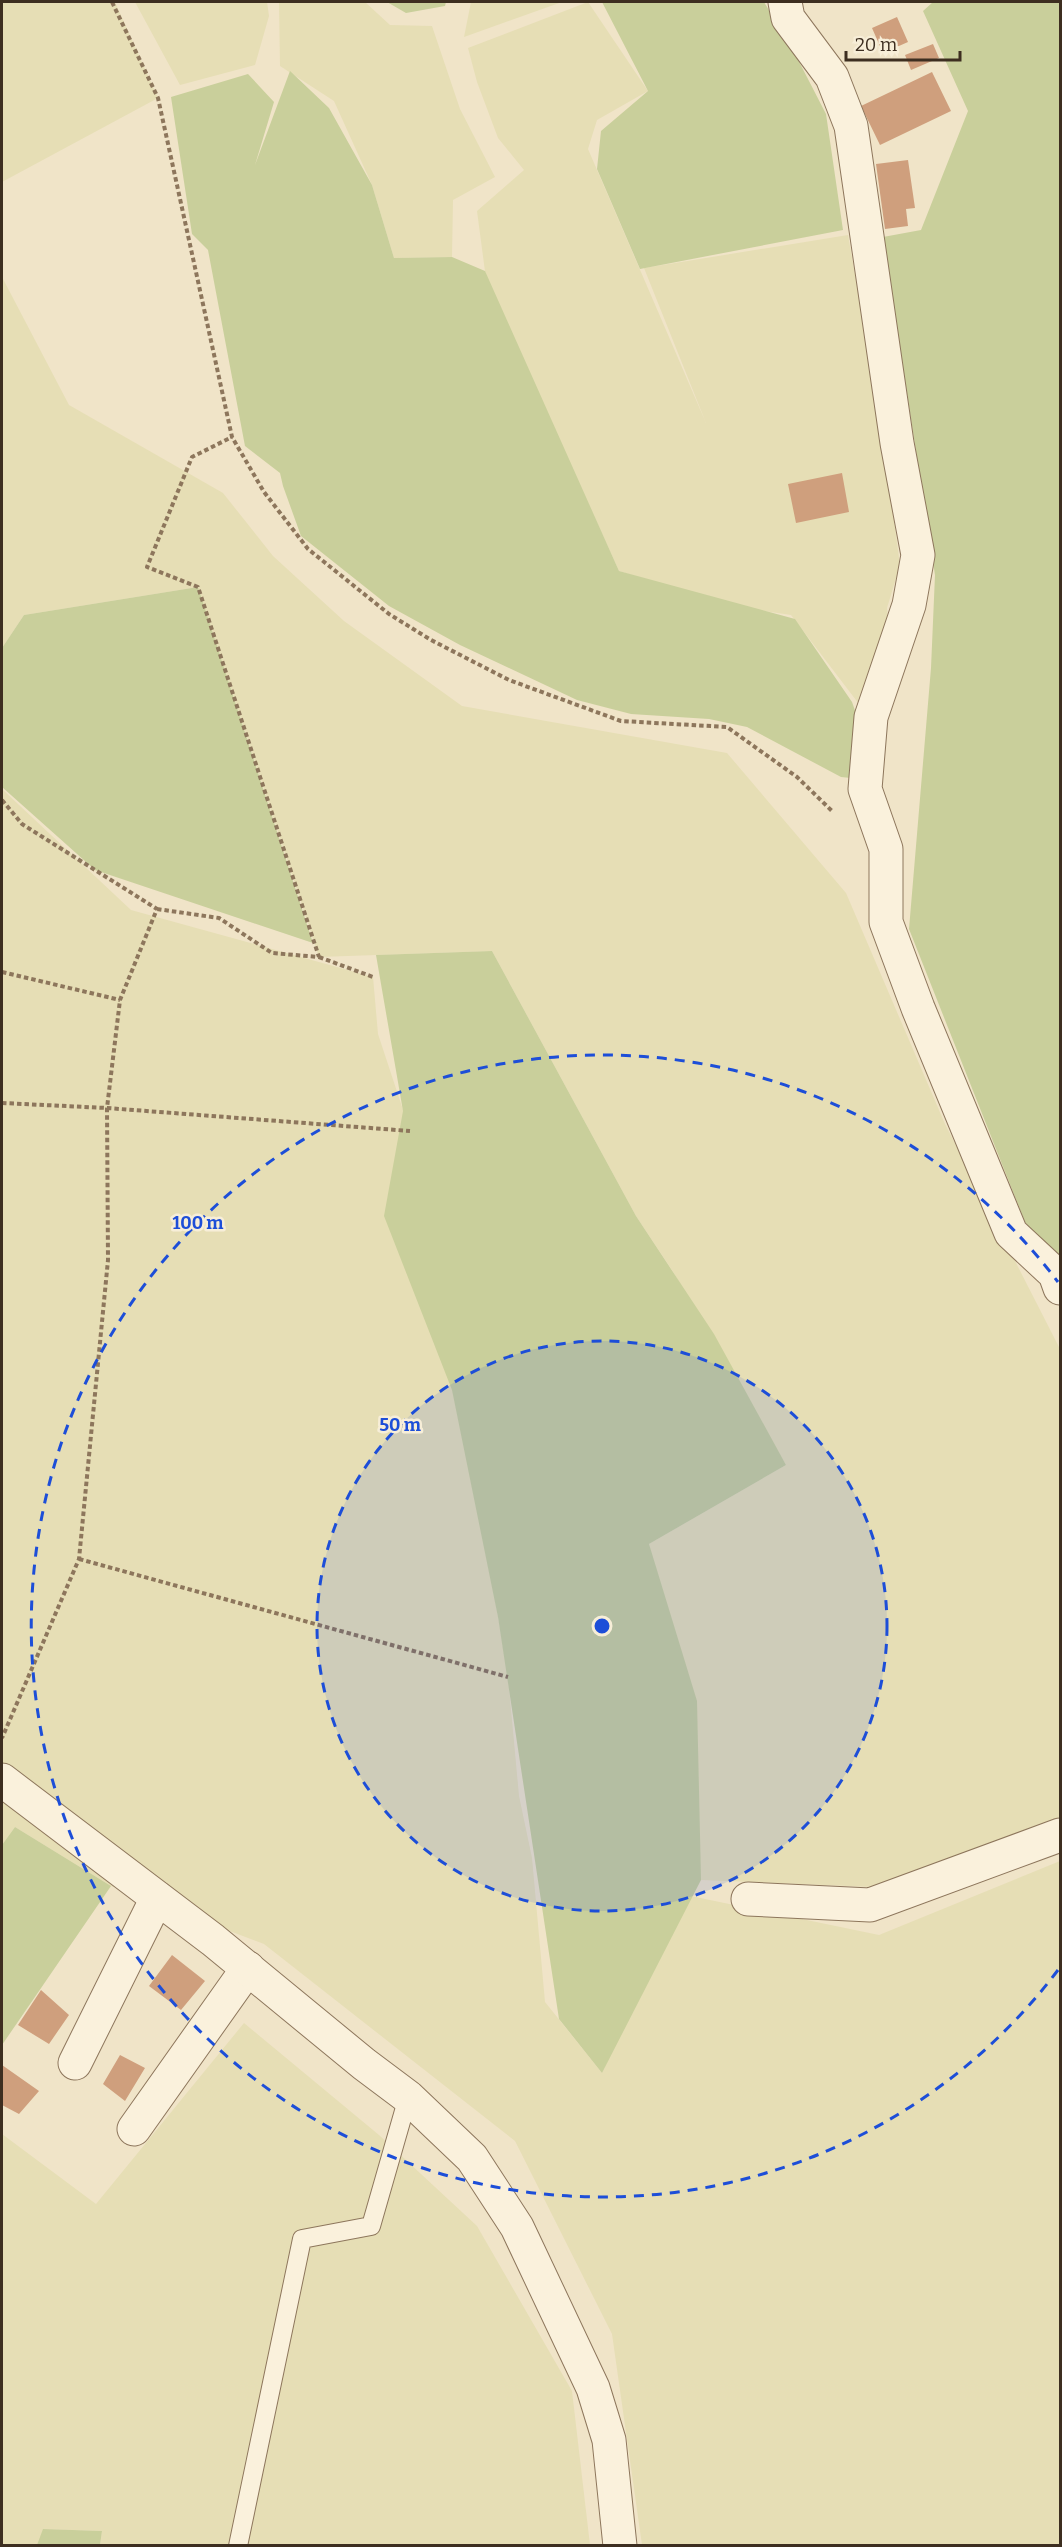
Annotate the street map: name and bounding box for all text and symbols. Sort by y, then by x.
scale bar [846,24,960,62]
text: 20 m [855,34,897,56]
text: 100 m [172,1212,224,1234]
text: 50 m [379,1414,421,1436]
centre of rings [592,1616,612,1636]

